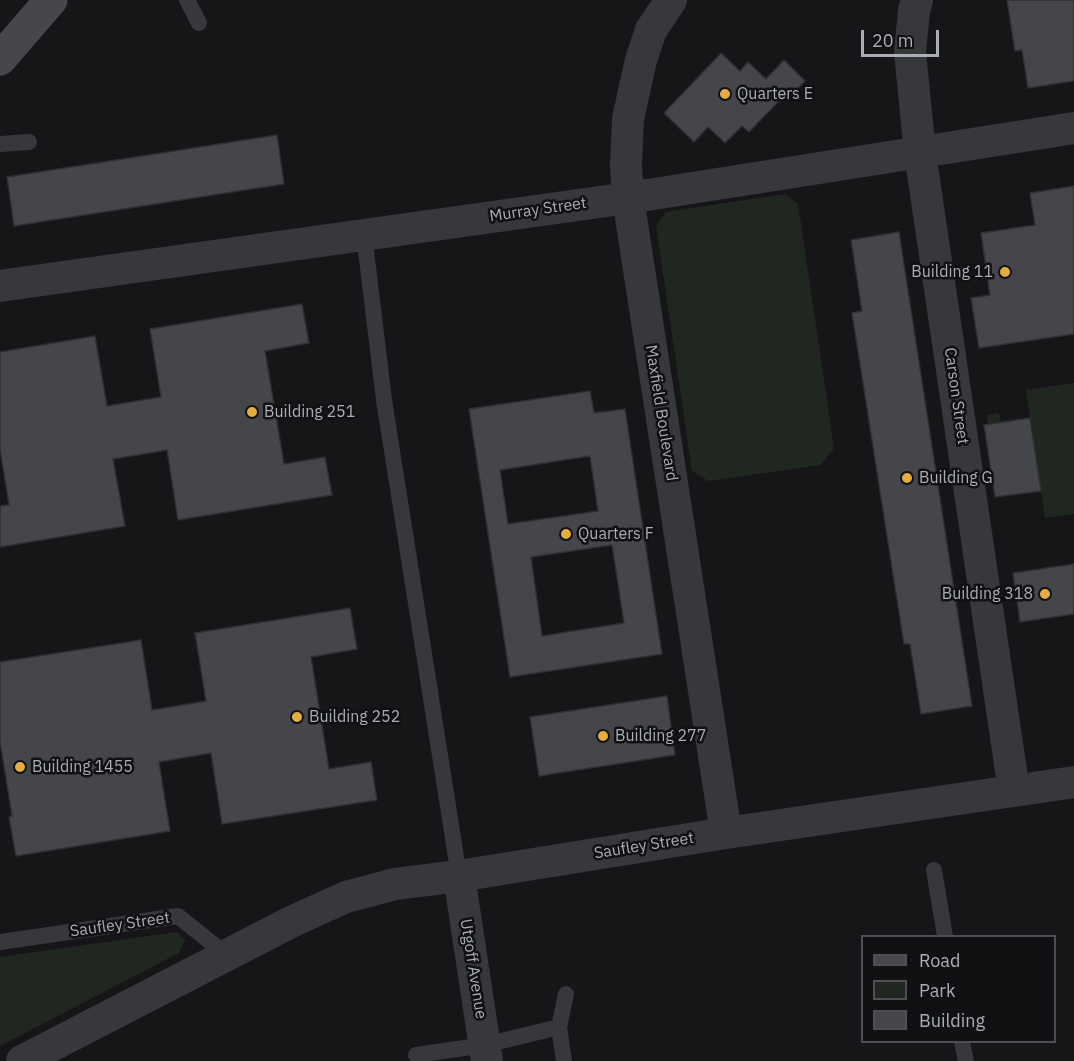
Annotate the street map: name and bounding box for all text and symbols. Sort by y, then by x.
scale bar [864,18,942,56]
text: 20 m [872,29,914,52]
place label: Quarters E [737,84,813,104]
marker: Quarters E [718,87,732,101]
street label: Murray Street [488,194,588,226]
place label: Building 11 [911,262,993,282]
marker: Building 11 [998,265,1012,279]
street label: Maxfield Boulevard [641,343,681,483]
street label: Carson Street [940,346,972,446]
place label: Building 251 [264,402,355,422]
marker: Building 251 [245,405,259,419]
place label: Building G [919,468,993,488]
marker: Building G [900,471,914,485]
place label: Quarters F [578,524,654,544]
marker: Quarters F [559,527,573,541]
place label: Building 318 [942,584,1033,604]
marker: Building 318 [1038,587,1052,601]
place label: Building 252 [309,707,400,727]
marker: Building 252 [290,710,304,724]
place label: Building 277 [615,726,706,746]
marker: Building 277 [596,729,610,743]
place label: Building 1455 [32,757,133,777]
marker: Building 1455 [13,760,27,774]
street label: Saufley Street [593,829,695,863]
street label: Saufley Street [69,908,171,942]
street label: Utgoff Avenue [456,918,490,1020]
legend [861,935,1056,1043]
text: Road [919,949,960,972]
text: Park [919,979,955,1002]
text: Building [919,1009,985,1032]

